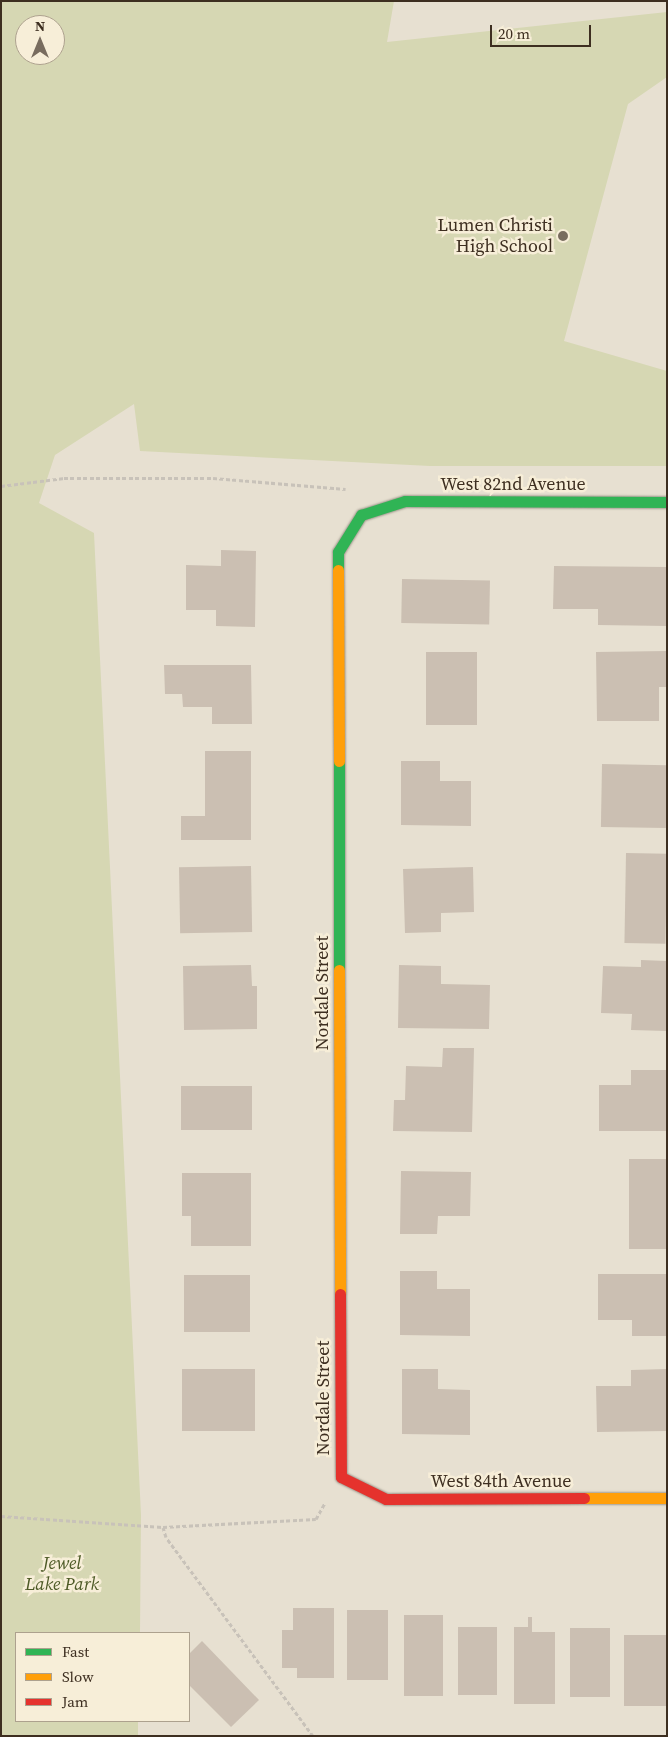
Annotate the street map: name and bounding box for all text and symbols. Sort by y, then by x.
north arrow [15,15,65,65]
scale bar [493,15,594,47]
text: N [35,16,45,36]
text: 20 m [498,23,530,44]
place label: Lumen Christi High School [438,215,553,258]
marker: Lumen Christi High School [557,230,569,242]
street label: West 82nd Avenue [440,473,586,495]
street label: Nordale Street [311,936,333,1050]
street label: Nordale Street [312,1341,334,1455]
street label: West 84th Avenue [430,1470,572,1492]
park label: Jewel Lake Park [25,1553,99,1596]
legend [15,1632,190,1722]
text: Fast [62,1641,89,1662]
text: Slow [62,1666,94,1687]
text: Jam [62,1691,88,1712]

